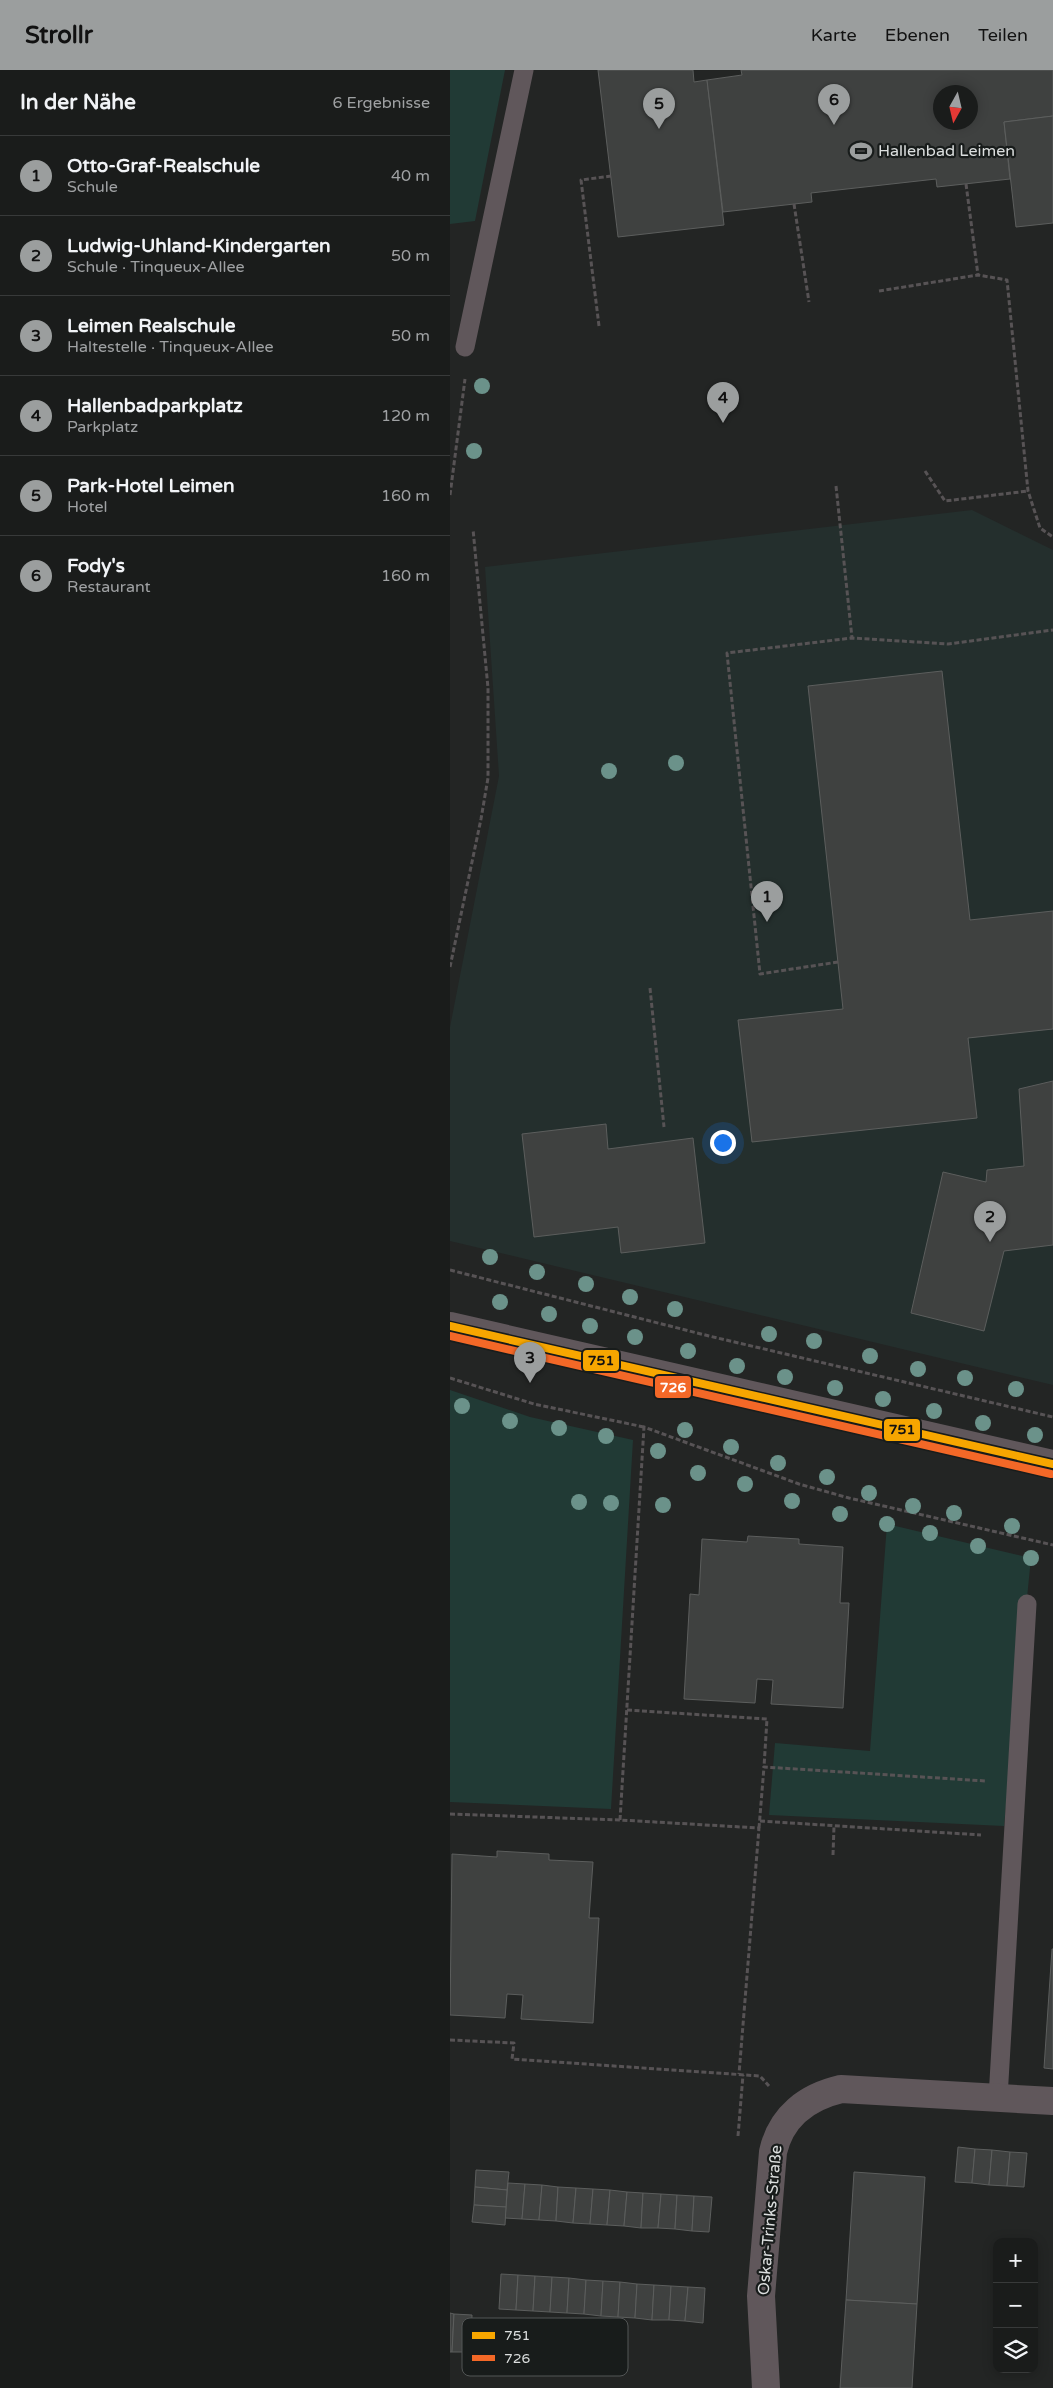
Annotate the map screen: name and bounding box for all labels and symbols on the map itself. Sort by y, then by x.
pin: 6 [818,84,850,125]
north arrow [933,85,978,130]
pin: 5 [643,88,675,129]
sports icon: Hallenbad Leimen [848,138,874,164]
place label: Hallenbad Leimen [878,141,1015,161]
pin: 4 [707,382,739,423]
pin: 1 [751,881,783,922]
your location [710,1130,736,1156]
pin: 2 [974,1201,1006,1242]
pin: 3 [514,1342,546,1383]
line badge: 751 [582,1349,620,1372]
text: 751 [588,1352,614,1369]
line badge: 726 [654,1375,692,1399]
text: 726 [660,1379,686,1396]
line badge: 751 [883,1418,921,1442]
text: 751 [889,1421,915,1438]
street label: Oskar-Trinks-Straße [753,2144,787,2296]
legend [462,2318,628,2376]
text: 751 [504,2327,530,2344]
text: 726 [504,2350,531,2367]

